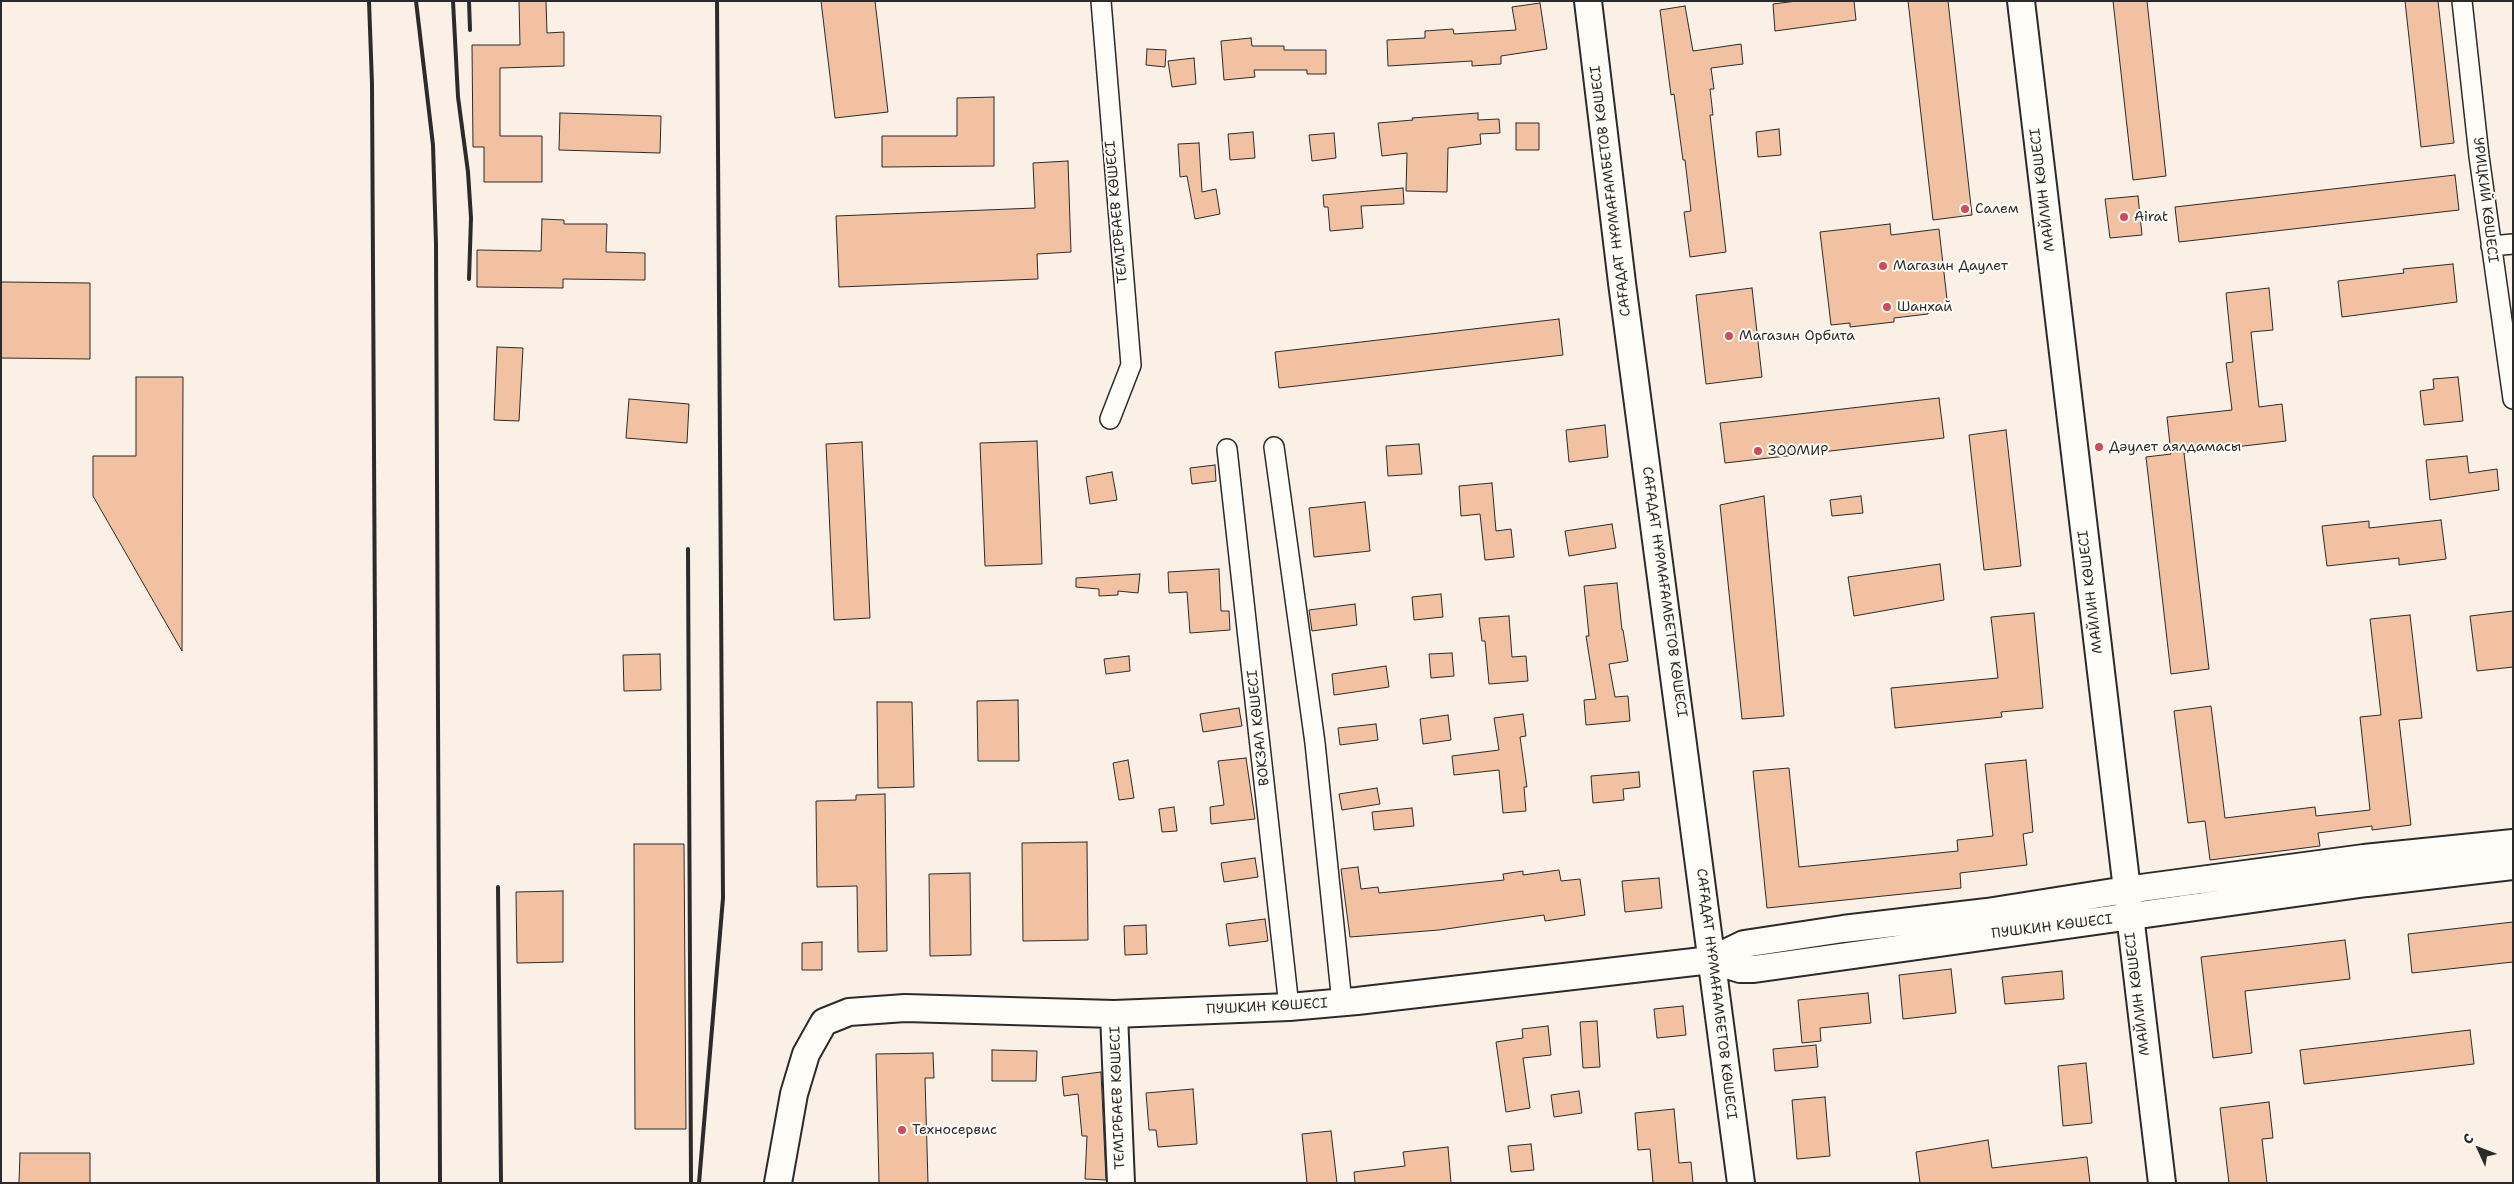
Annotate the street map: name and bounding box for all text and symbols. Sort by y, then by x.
street label: САҒАДАТ НҰРМАҒАМБЕТОВ КӨШЕСІ [1587,64,1635,318]
street label: МАЙЛИН КӨШЕСІ [2027,127,2059,253]
street label: УРИЦКИЙ КӨШЕСІ [2469,136,2501,264]
street label: ТЕМІРБАЕВ КӨШЕСІ [1102,140,1132,284]
place label: Салем [1975,201,2019,217]
marker: Салем [1959,203,1971,215]
place label: Airat [2134,209,2168,225]
marker: Airat [2118,211,2130,223]
place label: Магазин Даулет [1893,258,2008,274]
marker: Магазин Даулет [1877,260,1889,272]
place label: Шанхай [1897,299,1952,315]
marker: Шанхай [1881,301,1893,313]
place label: Магазин Орбита [1739,328,1855,344]
marker: Магазин Орбита [1723,330,1735,342]
place label: Дәулет аялдамасы [2109,439,2241,455]
marker: Дәулет аялдамасы [2093,441,2105,453]
place label: ЗООМИР [1768,443,1828,459]
marker: ЗООМИР [1752,445,1764,457]
street label: САҒАДАТ НҰРМАҒАМБЕТОВ КӨШЕСІ [1638,466,1690,718]
street label: МАЙЛИН КӨШЕСІ [2075,529,2107,655]
street label: ВОКЗАЛ КӨШЕСІ [1245,669,1273,787]
street label: САҒАДАТ НҰРМАҒАМБЕТОВ КӨШЕСІ [1692,867,1740,1121]
street label: ПУШКИН КӨШЕСІ [1991,911,2113,943]
street label: МАЙЛИН КӨШЕСІ [2122,931,2154,1057]
street label: ПУШКИН КӨШЕСІ [1206,995,1328,1019]
street label: ТЕМІРБАЕВ КӨШЕСІ [1107,1026,1129,1170]
place label: Техносервис [912,1122,997,1138]
marker: Техносервис [896,1124,908,1136]
north arrow [2454,1124,2504,1174]
text: С [2459,1129,2478,1148]

